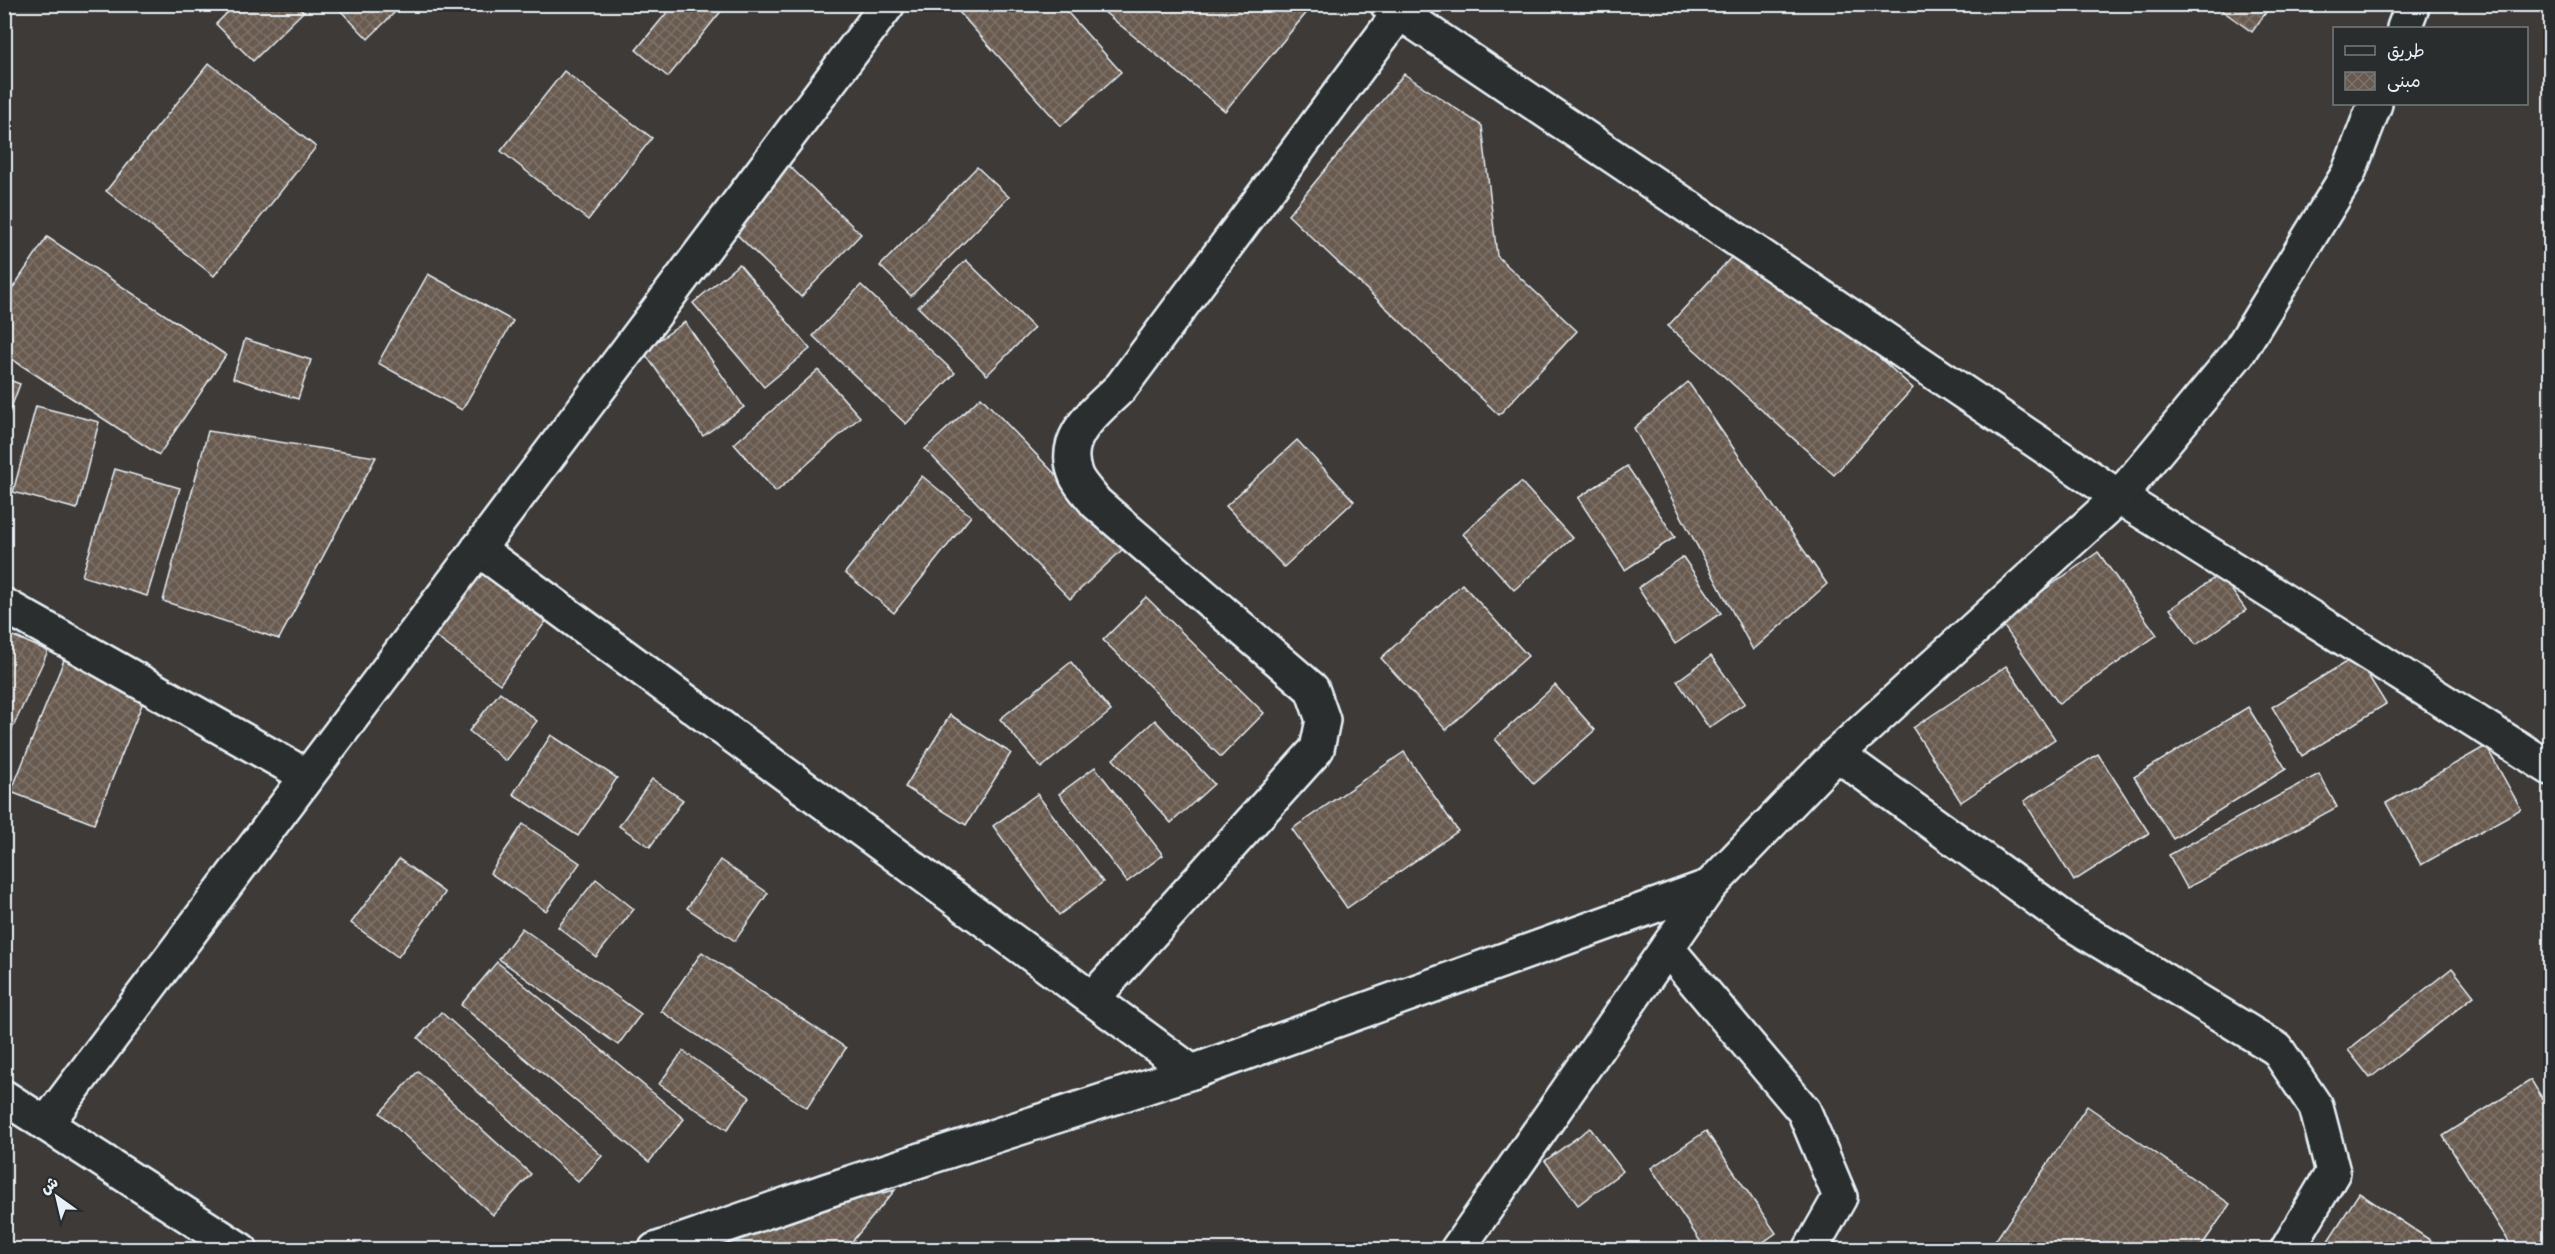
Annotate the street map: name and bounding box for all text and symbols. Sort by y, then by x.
legend [2333,27,2528,105]
text: طريق [2387,38,2425,63]
text: مبنى [2387,68,2421,93]
north arrow [27,1167,87,1227]
text: ش [35,1171,62,1199]

